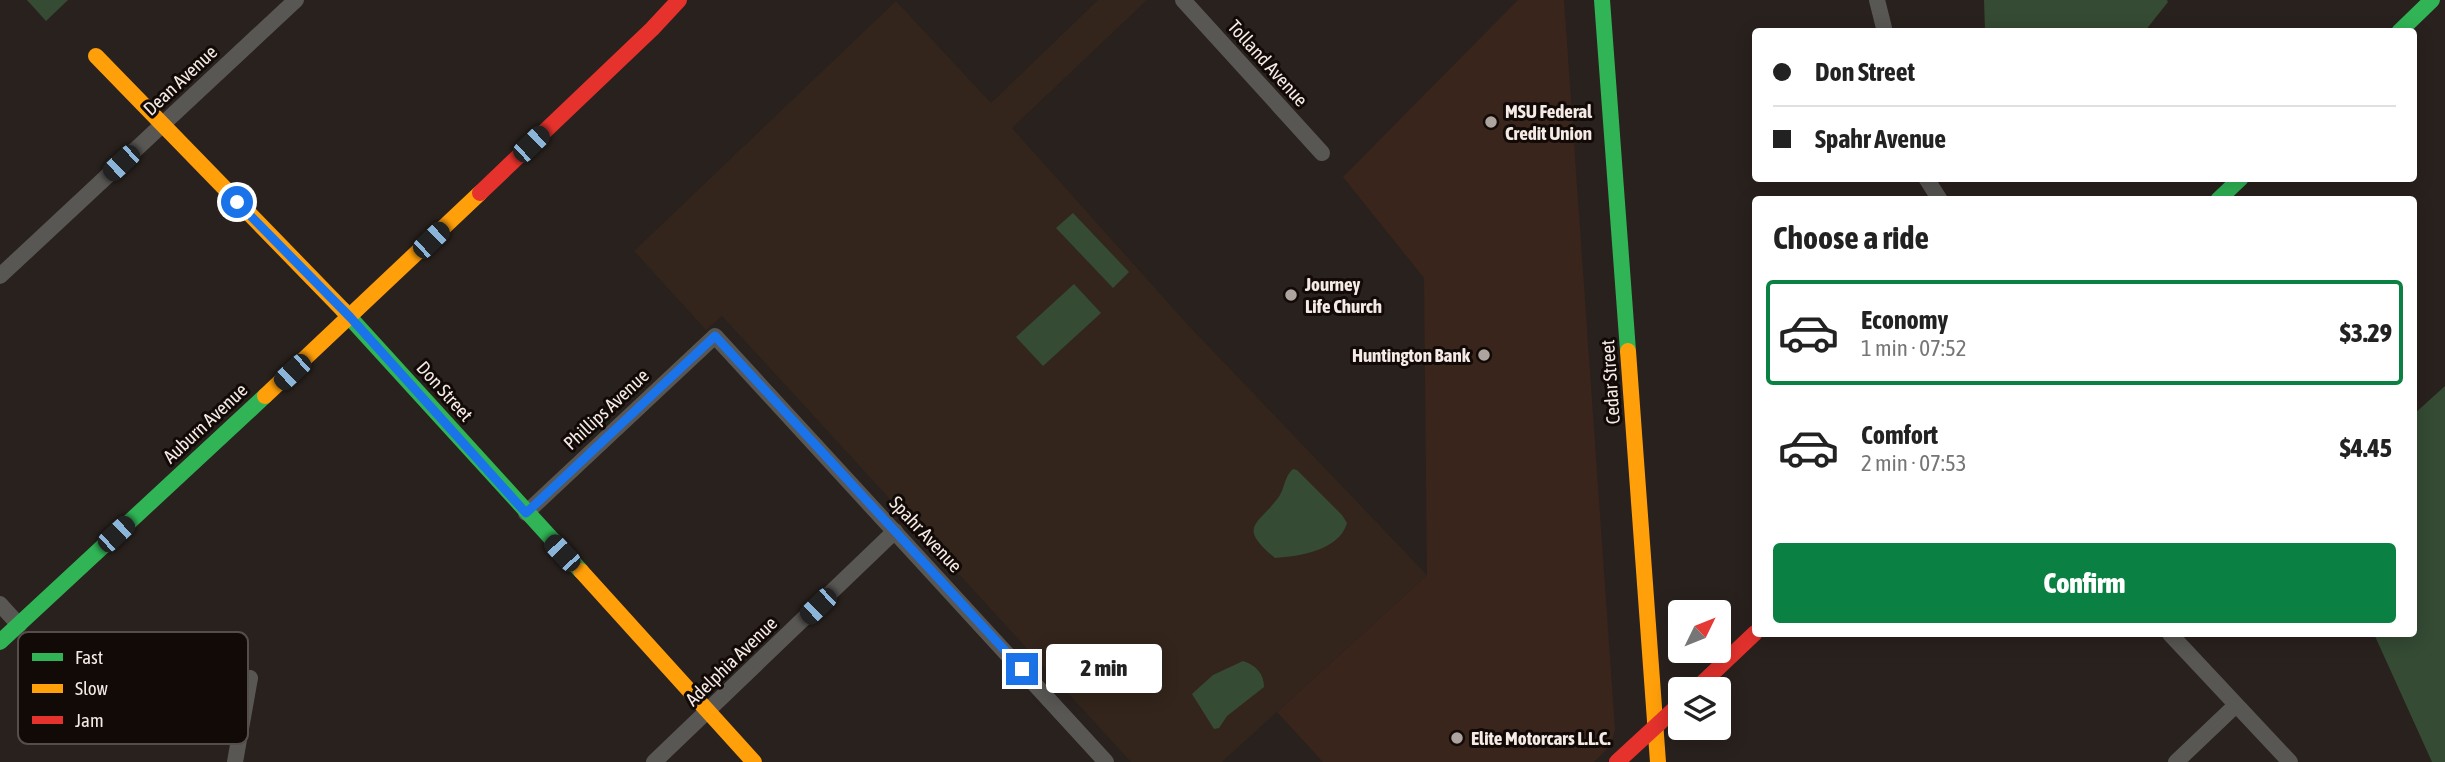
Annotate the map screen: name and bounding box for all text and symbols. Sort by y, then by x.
street label: Tolland Avenue [1224,15,1312,111]
street label: Dean Avenue [139,40,221,120]
text: Don Street [1815,57,1915,87]
place label: MSU Federal Credit Union [1505,100,1593,144]
marker: MSU Federal Credit Union [1483,114,1499,130]
car [509,122,554,166]
text: Spahr Avenue [1815,124,1946,154]
car [99,141,144,185]
route start [221,186,253,218]
car [409,218,454,262]
text: Choose a ride [1773,219,1929,256]
place label: Journey Life Church [1304,273,1382,317]
marker: Journey Life Church [1283,287,1299,303]
icon: car [1777,301,1840,364]
text: Economy [1861,305,1948,335]
text: $3.29 [2340,318,2392,348]
text: 1 min · 07:52 [1861,335,1967,361]
street label: Cedar Street [1596,339,1624,425]
place label: Huntington Bank [1352,344,1471,366]
marker: Huntington Bank [1476,347,1492,363]
car [270,350,315,394]
street label: Don Street [412,356,478,426]
street label: Phillips Avenue [559,364,653,454]
street label: Auburn Avenue [158,379,252,467]
icon: car [1777,416,1840,479]
text: Comfort [1861,420,1938,450]
text: $4.45 [2340,433,2392,463]
text: 2 min · 07:53 [1861,450,1967,476]
street label: Spahr Avenue [885,491,967,577]
car [94,512,139,556]
car [540,530,585,576]
button: Confirm [1773,543,2396,623]
car [796,584,841,628]
north arrow [1668,600,1731,663]
map controls [1668,600,1731,740]
street label: Adelphia Avenue [681,612,781,710]
legend [18,632,248,744]
callout: 2 min [1046,644,1162,694]
text: Fast [75,646,103,668]
route end [1006,653,1038,685]
text: 2 min [1081,655,1127,681]
text: Slow [75,677,109,699]
button: layers [1668,677,1731,740]
text: Jam [75,709,104,731]
place label: Elite Motorcars L.L.C. [1471,727,1611,749]
marker: Elite Motorcars L.L.C. [1449,730,1465,746]

